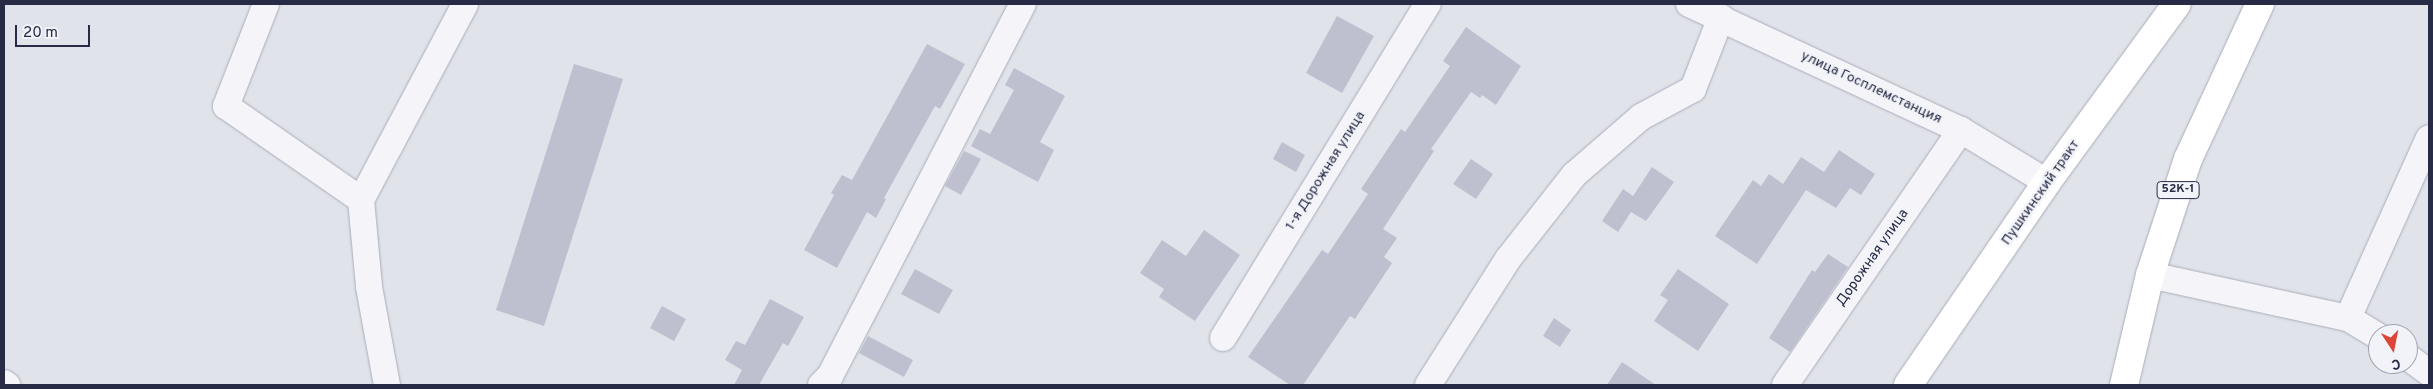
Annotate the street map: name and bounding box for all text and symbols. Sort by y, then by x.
scale bar [18,15,92,47]
text: 20 m [23,24,58,43]
street label: улица Госплемстанция [1798,48,1944,128]
street label: 1-я Дорожная улица [1283,108,1369,234]
street label: Пушкинский тракт [1998,137,2084,249]
road number: 52К-1 [2156,180,2200,200]
street label: Дорожная улица [1833,206,1913,310]
north arrow [2368,324,2418,374]
text: С [2390,354,2402,372]

